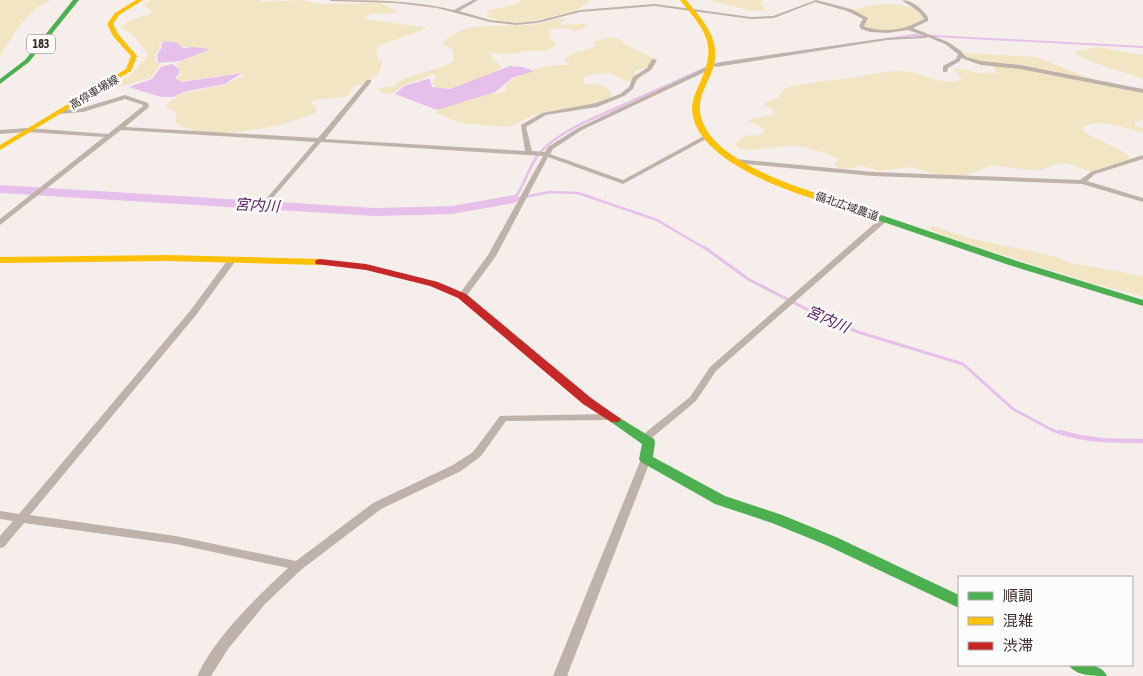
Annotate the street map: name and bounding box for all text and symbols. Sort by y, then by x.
road number: 183 [27,34,55,54]
street label: 高停車場線 [67,73,121,111]
street label: 備北広域農道 [814,190,880,222]
water label: 宮内川 [234,195,282,215]
water label: 宮内川 [804,302,854,337]
legend [958,576,1133,666]
text: 順調 [1003,587,1033,604]
text: 混雑 [1003,612,1033,629]
text: 渋滞 [1003,637,1033,654]

